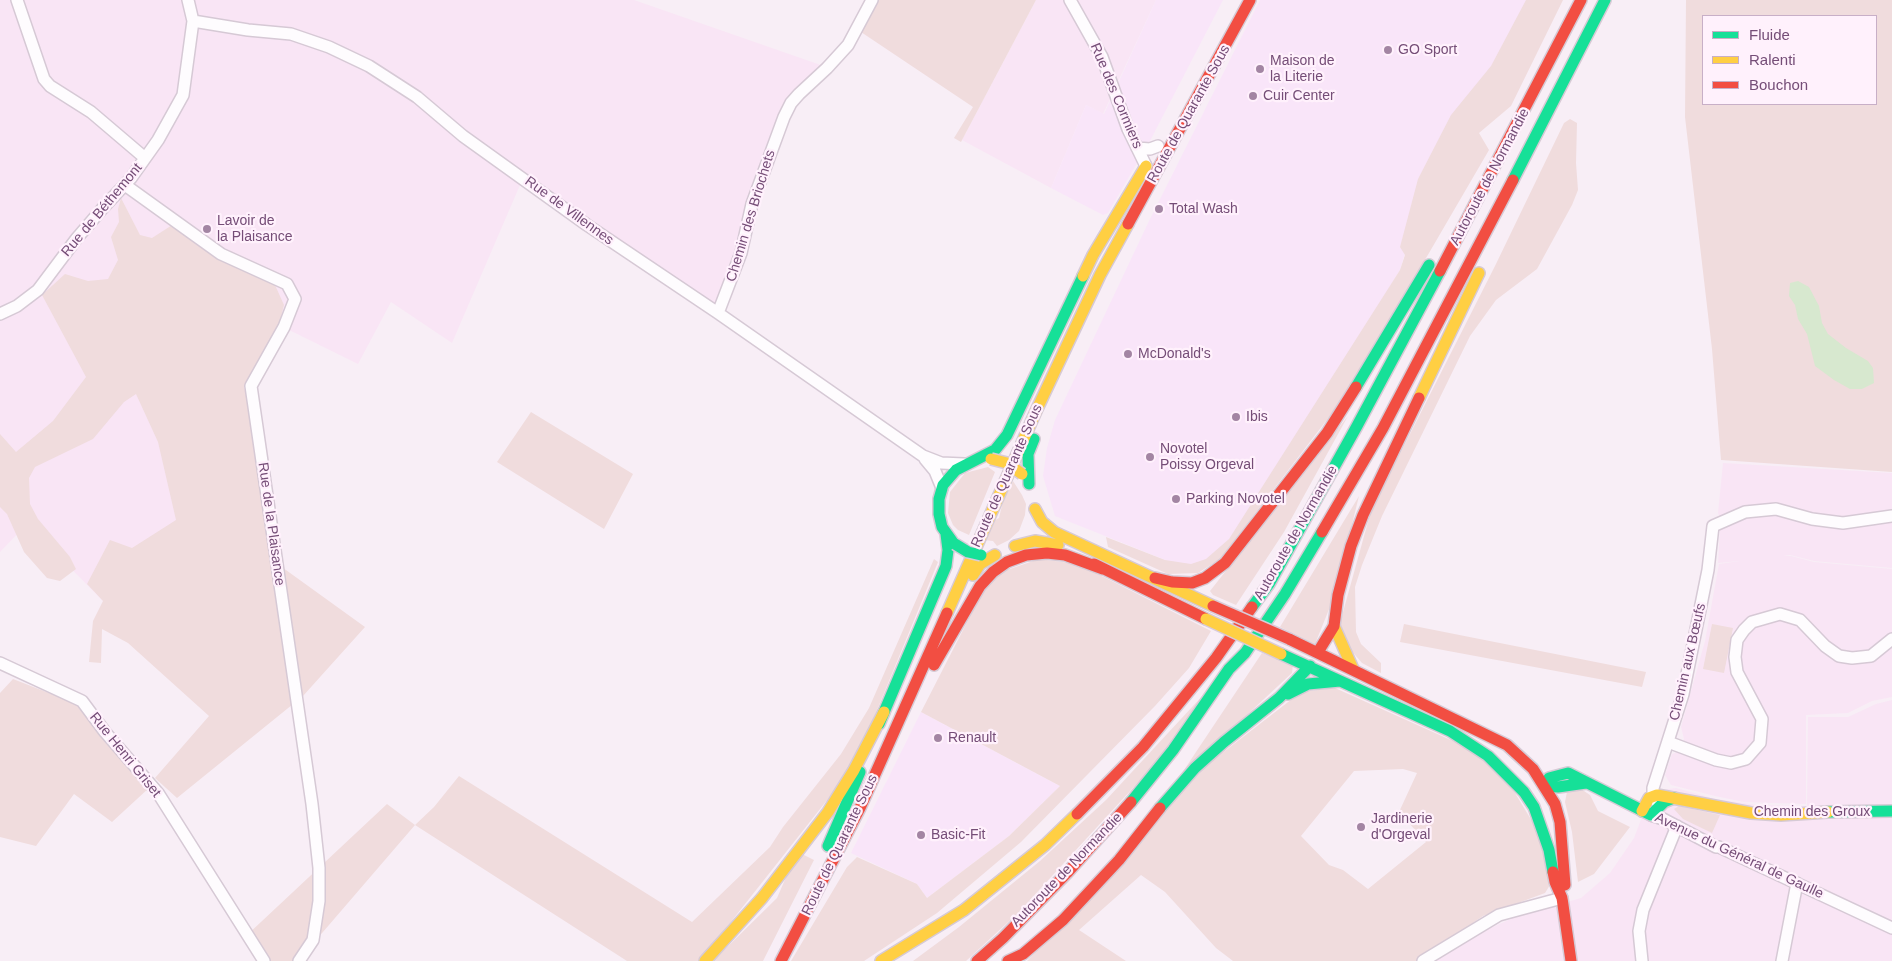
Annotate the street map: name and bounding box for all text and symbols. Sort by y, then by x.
legend [1702,15,1877,105]
text: Fluide [1749,26,1790,43]
street label: Rue des Cormiers [1086,41,1146,151]
street label: Route de Quarante Sous [1144,42,1234,186]
place label: GO Sport [1398,42,1457,58]
marker: GO Sport [1382,44,1394,56]
text: Ralenti [1749,51,1796,68]
place label: Maison de la Literie [1270,53,1335,85]
marker: Maison de la Literie [1254,63,1266,75]
text: Bouchon [1749,76,1808,93]
place label: Cuir Center [1263,88,1335,104]
marker: Cuir Center [1247,90,1259,102]
street label: Autoroute de Normandie [1447,106,1533,248]
street label: Chemin des Briochets [723,148,779,284]
street label: Rue de Béthemont [58,160,146,260]
street label: Rue de Villennes [521,173,617,249]
place label: Total Wash [1169,201,1238,217]
marker: Total Wash [1153,203,1165,215]
place label: Lavoir de la Plaisance [217,213,292,246]
marker: Lavoir de la Plaisance [201,223,213,235]
place label: McDonald's [1138,346,1211,362]
marker: McDonald's [1122,348,1134,360]
street label: Route de Quarante Sous [968,402,1046,550]
place label: Ibis [1246,409,1268,425]
marker: Ibis [1230,411,1242,423]
place label: Novotel Poissy Orgeval [1160,441,1254,474]
marker: Novotel Poissy Orgeval [1144,451,1156,463]
street label: Rue de la Plaisance [254,461,288,587]
street label: Autoroute de Normandie [1251,463,1341,603]
place label: Parking Novotel [1186,491,1285,507]
marker: Parking Novotel [1170,493,1182,505]
street label: Chemin aux Bœufs [1666,602,1710,722]
street label: Rue Henri Griset [86,709,164,801]
place label: Renault [948,730,996,746]
marker: Renault [932,732,944,744]
street label: Route de Quarante Sous [799,772,881,918]
street label: Chemin des Groux [1754,804,1870,820]
street label: Autoroute de Normandie [1008,809,1126,931]
street label: Avenue du Général de Gaulle [1652,809,1826,903]
place label: Jardinerie d'Orgeval [1371,811,1432,844]
marker: Jardinerie d'Orgeval [1355,821,1367,833]
place label: Basic-Fit [931,827,985,843]
marker: Basic-Fit [915,829,927,841]

